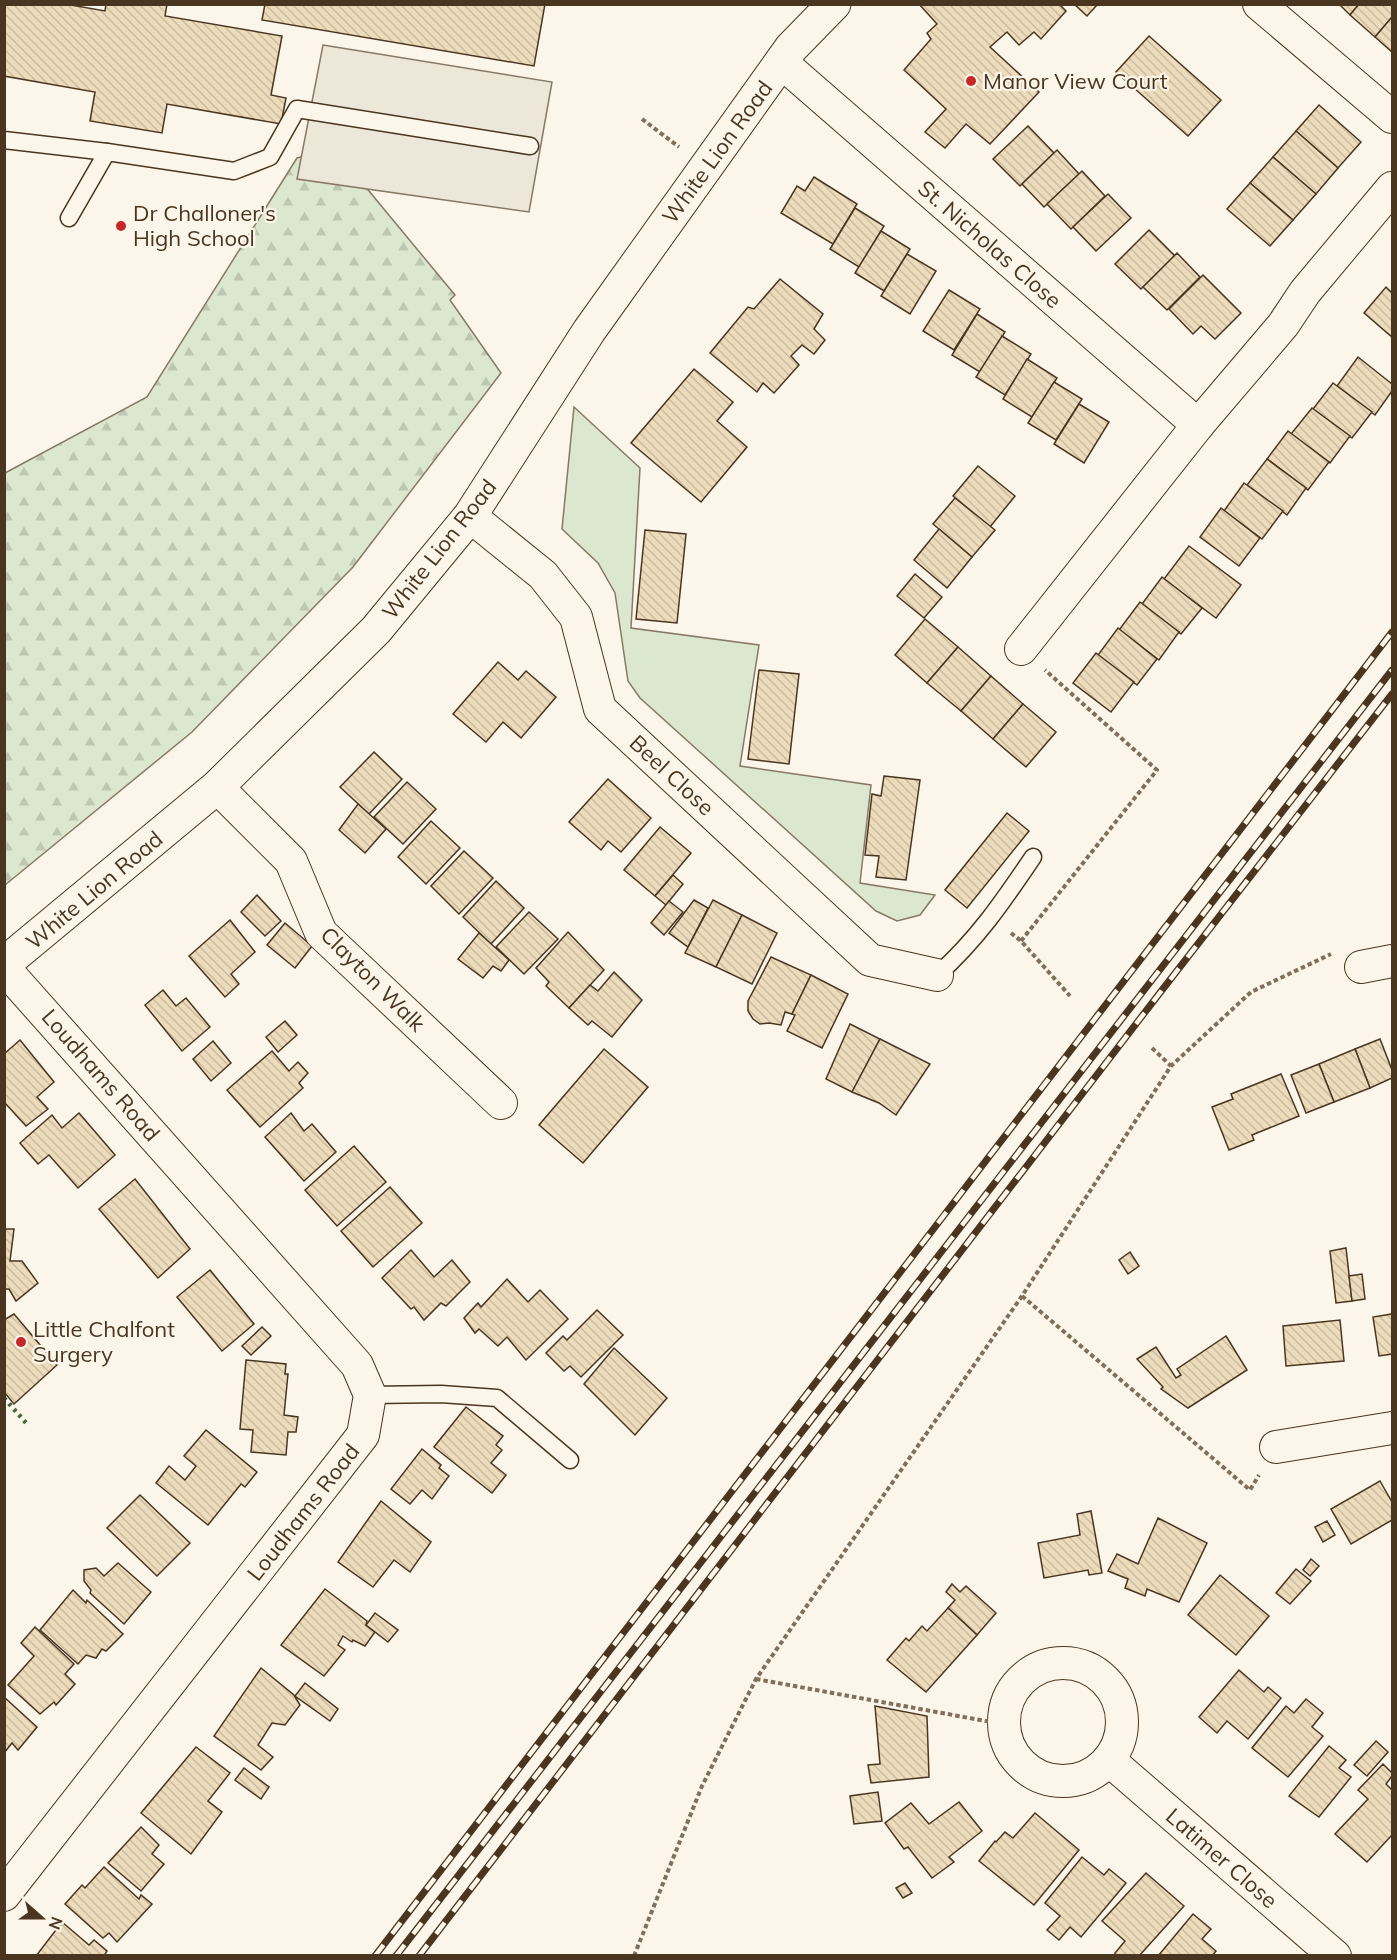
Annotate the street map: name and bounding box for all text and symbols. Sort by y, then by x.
place label: Manor View Court [983,67,1168,95]
marker: Manor View Court [964,74,978,88]
street label: White Lion Road [656,75,778,229]
street label: St. Nicholas Close [912,174,1068,314]
place label: Dr Challoner's High School [133,199,276,252]
marker: Dr Challoner's High School [114,219,128,233]
street label: White Lion Road [376,473,502,625]
street label: Beel Close [624,729,720,821]
street label: White Lion Road [20,825,168,955]
street label: Clayton Walk [315,921,432,1038]
street label: Loudhams Road [36,1003,166,1147]
place label: Little Chalfont Surgery [33,1315,175,1368]
marker: Little Chalfont Surgery [14,1335,28,1349]
street label: Loudhams Road [241,1438,365,1586]
street label: Latimer Close [1160,1802,1284,1914]
north arrow [12,1888,72,1948]
text: N [45,1914,68,1933]

